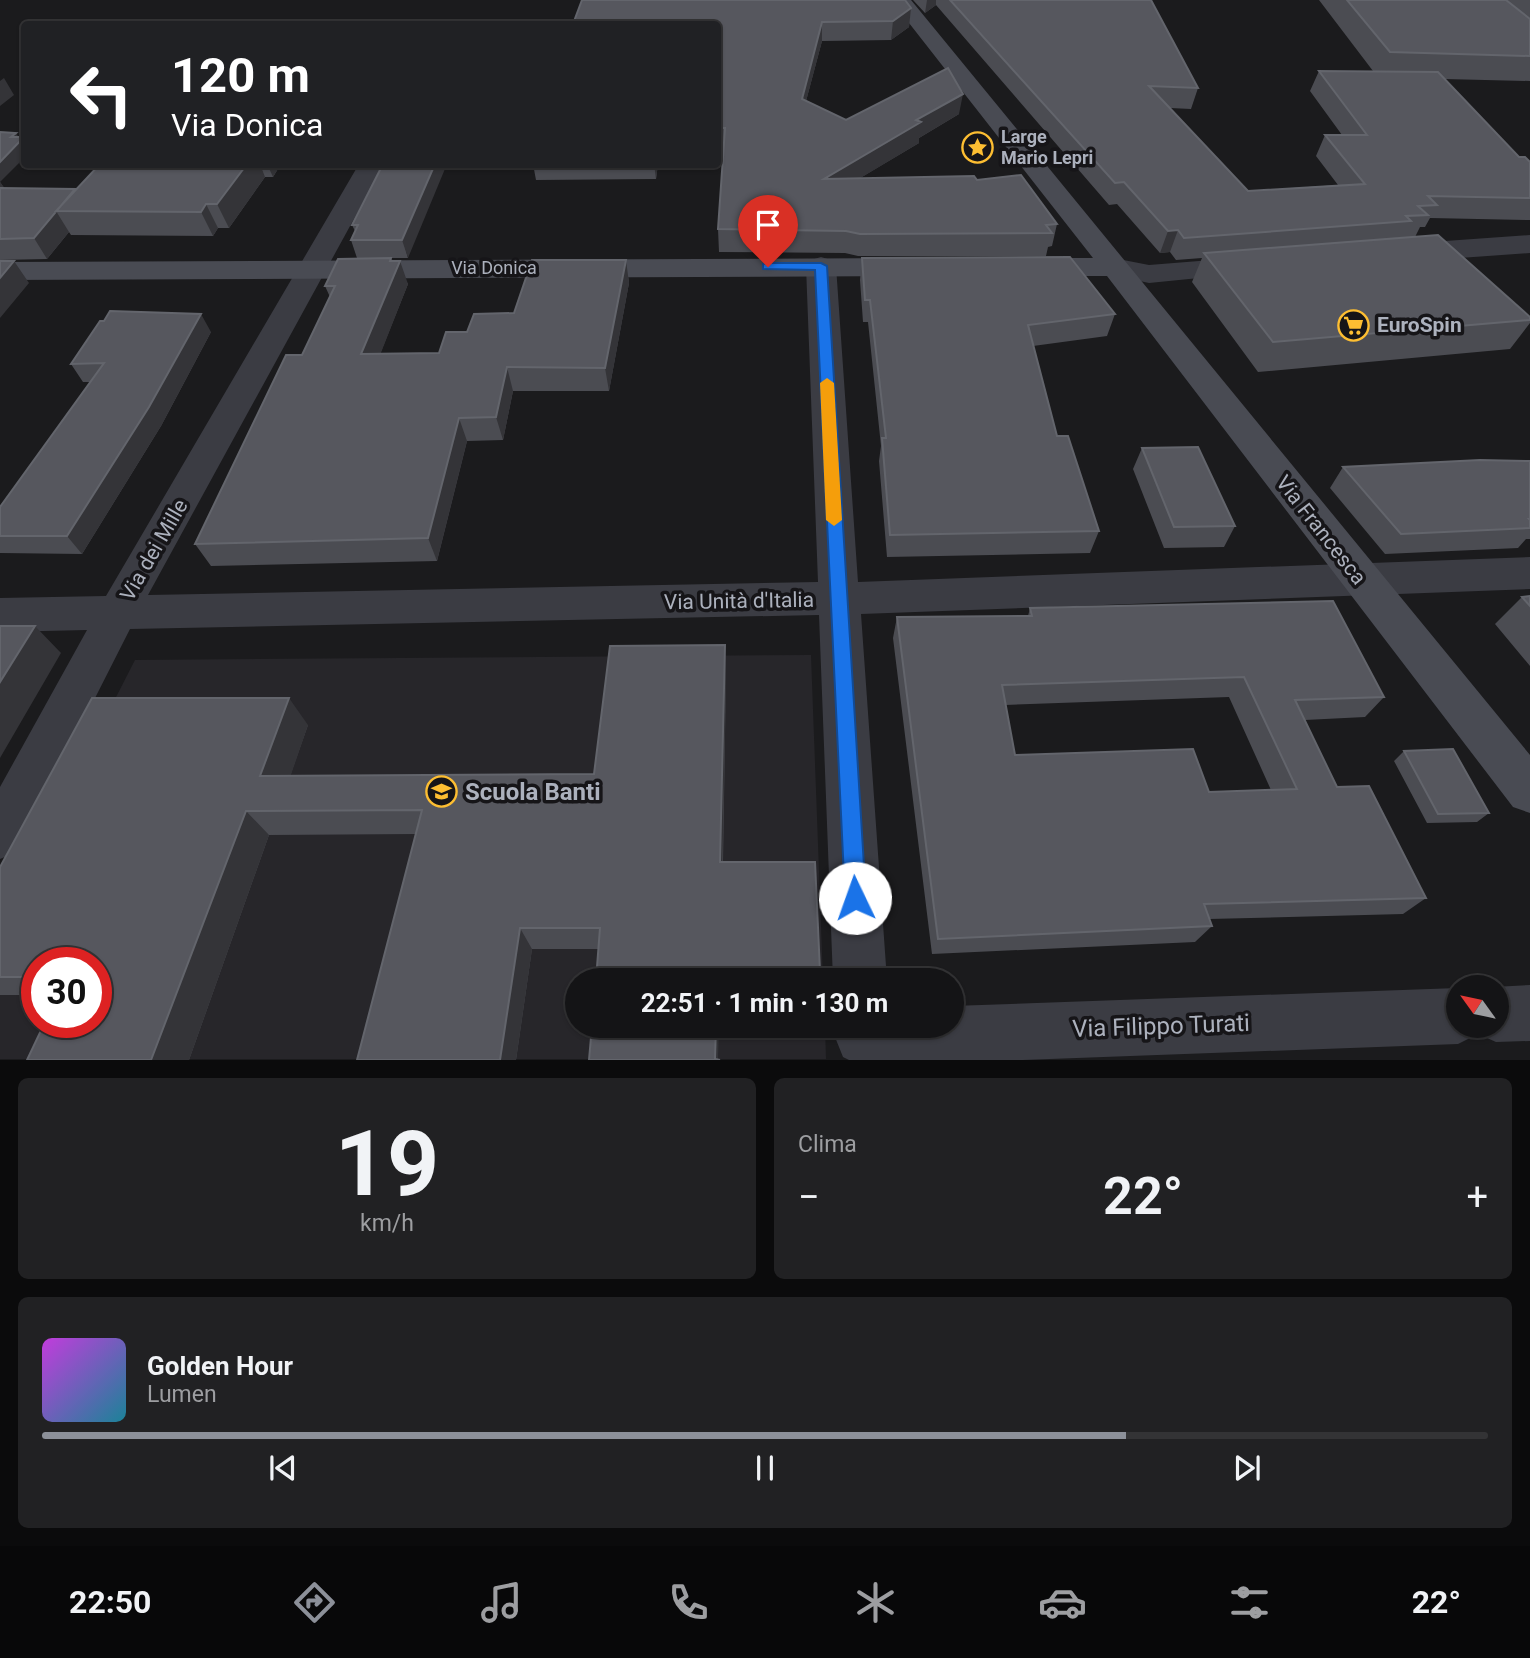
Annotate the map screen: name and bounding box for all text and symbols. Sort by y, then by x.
text: 120 m [171,47,310,104]
icon: left [56,49,147,140]
text: Via Donica [171,106,323,144]
place label: Large Mario Lepri [1001,126,1093,168]
place icon: Large Mario Lepri [961,130,995,164]
pin [738,195,798,267]
icon: arrive [749,206,787,244]
street label: Via Donica [451,257,537,278]
supermarket icon: EuroSpin [1337,308,1371,342]
place label: EuroSpin [1377,313,1462,337]
street label: Via Francesca [1271,471,1371,589]
street label: Via dei Mille [115,495,193,605]
street label: Via Unità d'Italia [664,588,814,614]
school or university icon: Scuola Banti [425,775,459,809]
place label: Scuola Banti [465,778,601,806]
position arrow [818,861,892,935]
speed limit sign: 30 [21,947,112,1038]
north arrow [1446,975,1508,1038]
map controls [1446,975,1509,1038]
text: 22:51 · 1 min · 130 m [641,988,888,1018]
street label: Via Filippo Turati [1072,1009,1250,1043]
text: 19 [335,1111,439,1217]
text: Clima [798,1131,857,1158]
text: 22° [1103,1166,1183,1227]
text: − [798,1175,820,1219]
text: + [1466,1175,1488,1219]
text: km/h [360,1210,414,1237]
text: Golden Hour [147,1351,293,1381]
text: Lumen [147,1381,217,1408]
icon: previous [264,1449,302,1487]
icon: pause [746,1449,784,1487]
icon: next [1228,1449,1266,1487]
icon: directions [290,1578,339,1627]
icon: music [477,1578,526,1627]
icon: phone [664,1578,713,1627]
icon: climate [851,1578,900,1627]
icon: car [1038,1578,1087,1627]
icon: filters [1225,1578,1274,1627]
text: 22:50 [69,1583,151,1621]
text: 22° [1412,1583,1461,1621]

